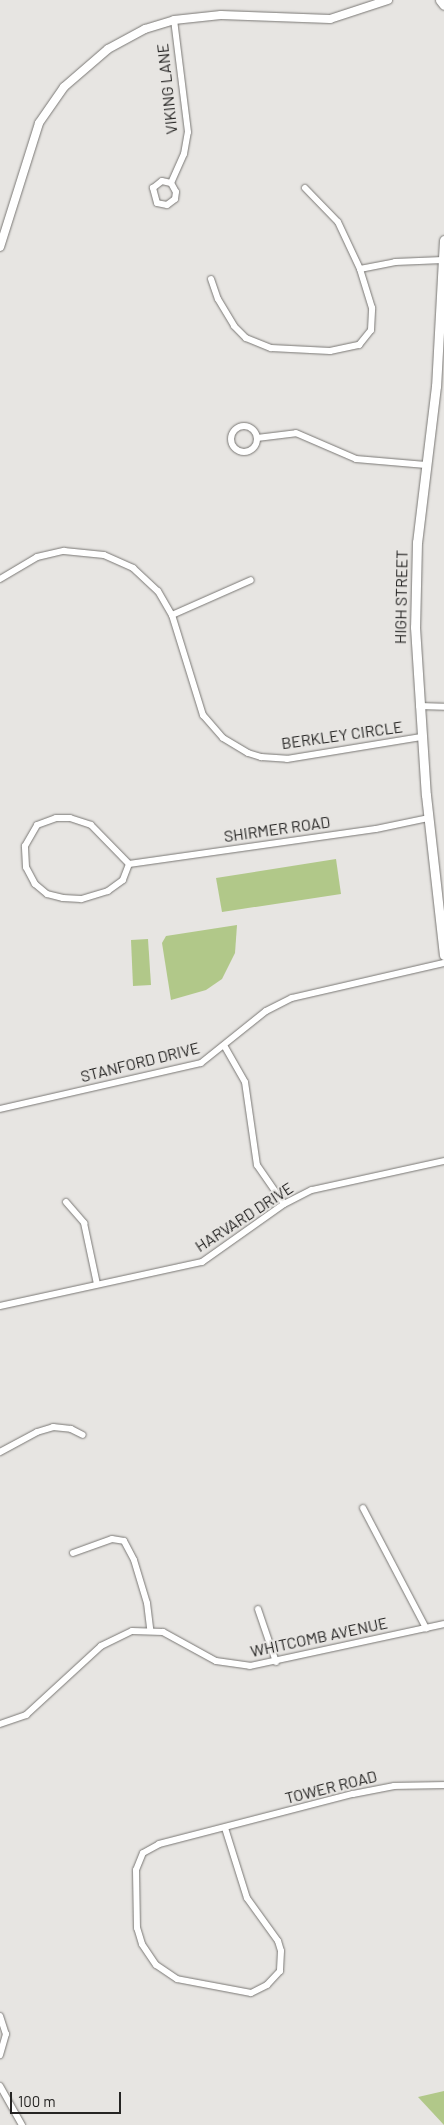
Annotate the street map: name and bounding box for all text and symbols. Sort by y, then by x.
street label: VIKING LANE [153,43,181,135]
street label: HIGH STREET [391,550,411,644]
street label: BERKLEY CIRCLE [280,717,404,753]
street label: SHIRMER ROAD [223,812,331,846]
street label: STANFORD DRIVE [78,1038,202,1086]
street label: HARVARD DRIVE [191,1178,297,1256]
street label: WHITCOMB AVENUE [249,1613,389,1661]
street label: TOWER ROAD [283,1766,379,1808]
scale bar [12,2082,124,2114]
text: 100 m [18,2092,56,2110]

